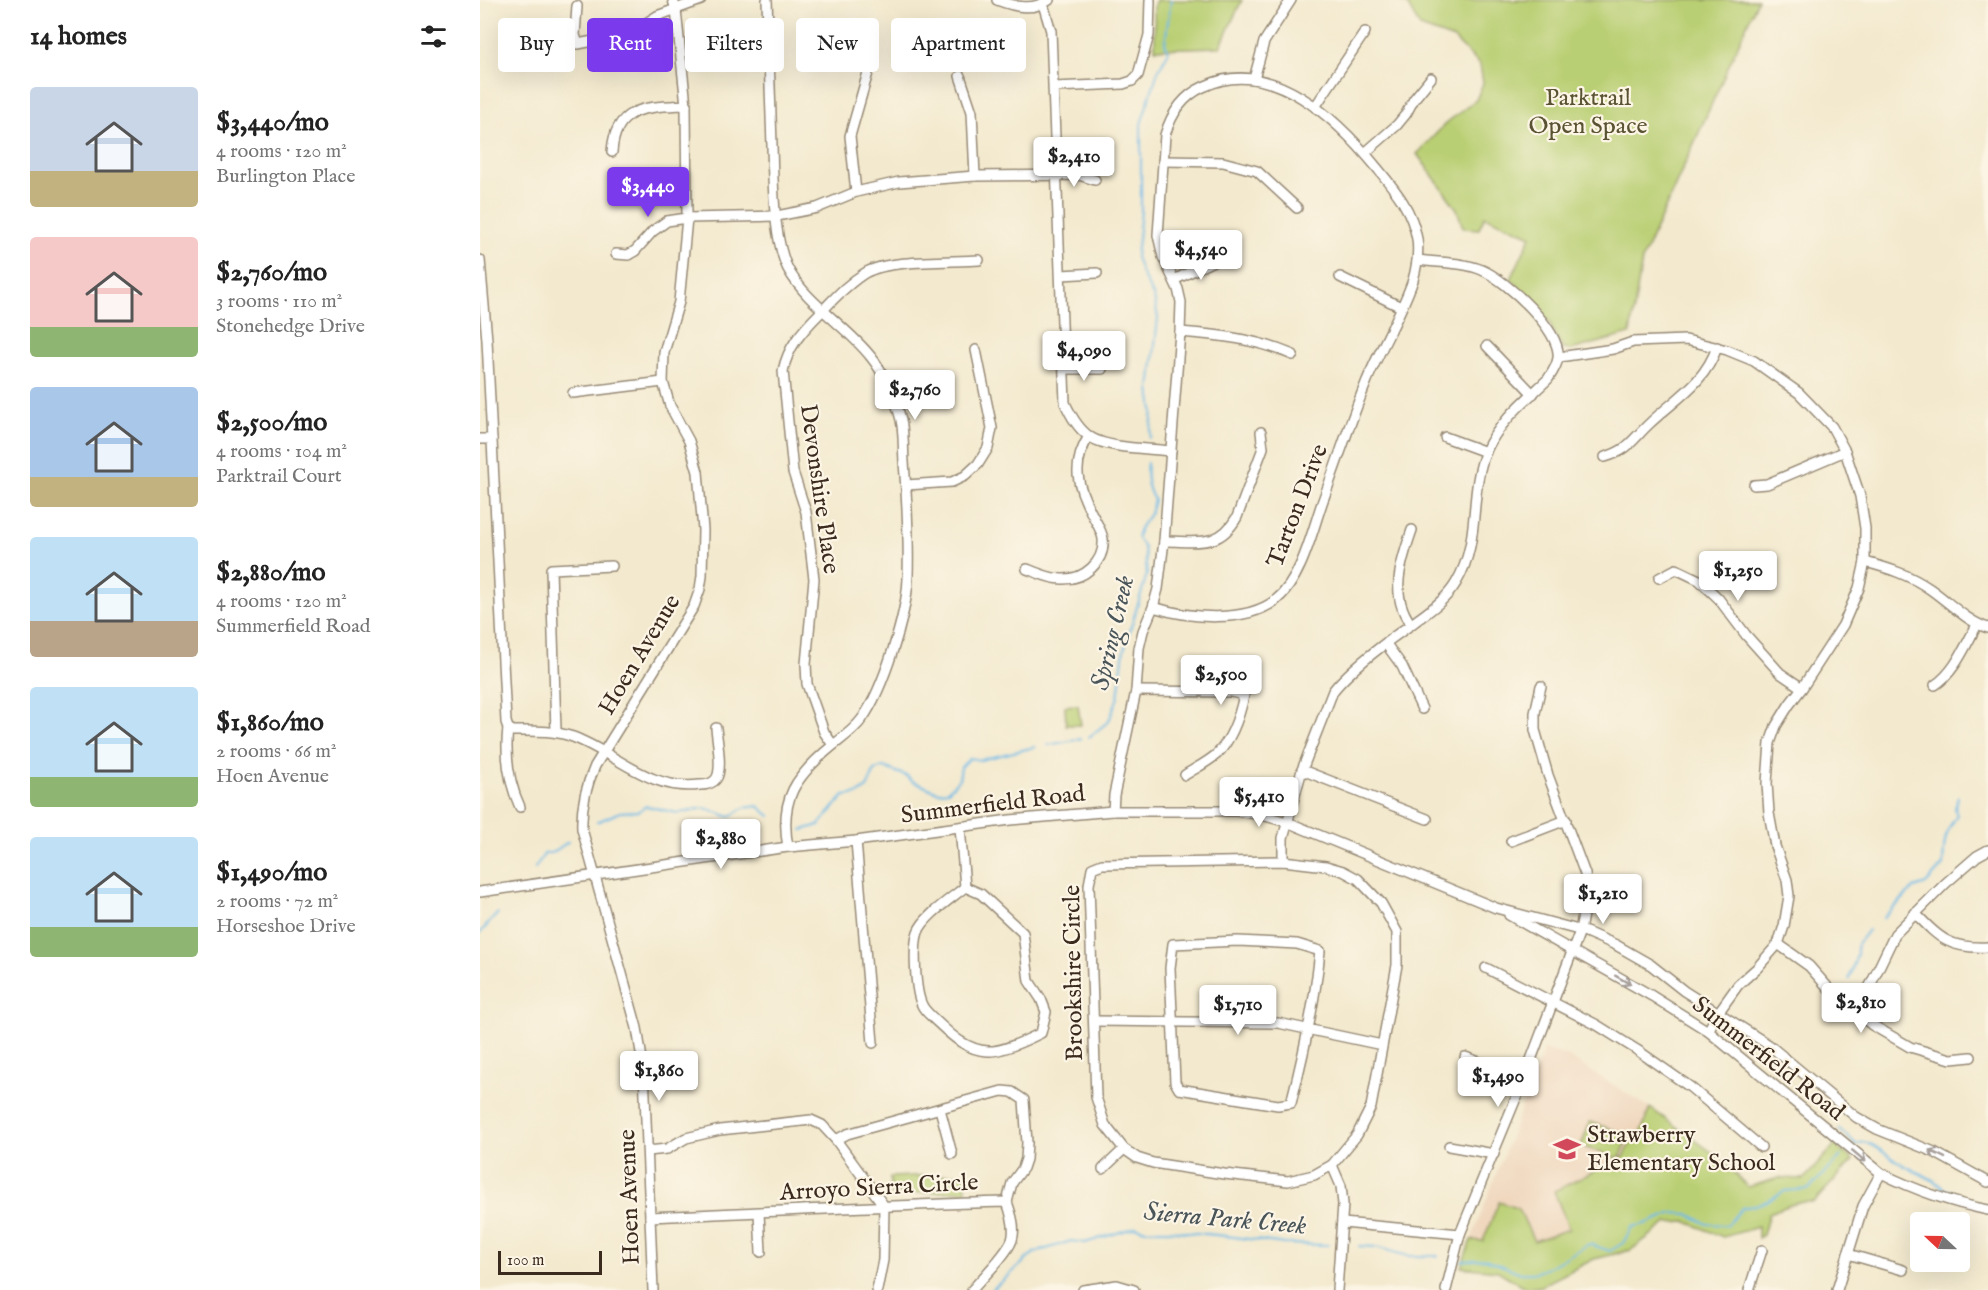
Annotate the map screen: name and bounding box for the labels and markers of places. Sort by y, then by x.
pin: $2,410 [1025,137,1123,188]
pin: $3,440 [599,167,697,218]
pin: $4,540 [1152,230,1250,281]
pin: $4,090 [1035,331,1133,382]
pin: $2,760 [866,370,964,421]
pin: $1,250 [1689,551,1787,602]
pin: $2,500 [1172,655,1270,706]
pin: $5,410 [1210,777,1308,828]
pin: $2,880 [672,819,770,870]
pin: $1,210 [1554,874,1652,925]
pin: $2,810 [1812,983,1910,1034]
pin: $1,710 [1189,985,1287,1036]
pin: $1,860 [610,1051,708,1102]
pin: $1,490 [1449,1057,1547,1108]
place label: Strawberry Elementary School [1587,1120,1776,1179]
school or university icon: Strawberry Elementary School [1552,1134,1582,1164]

